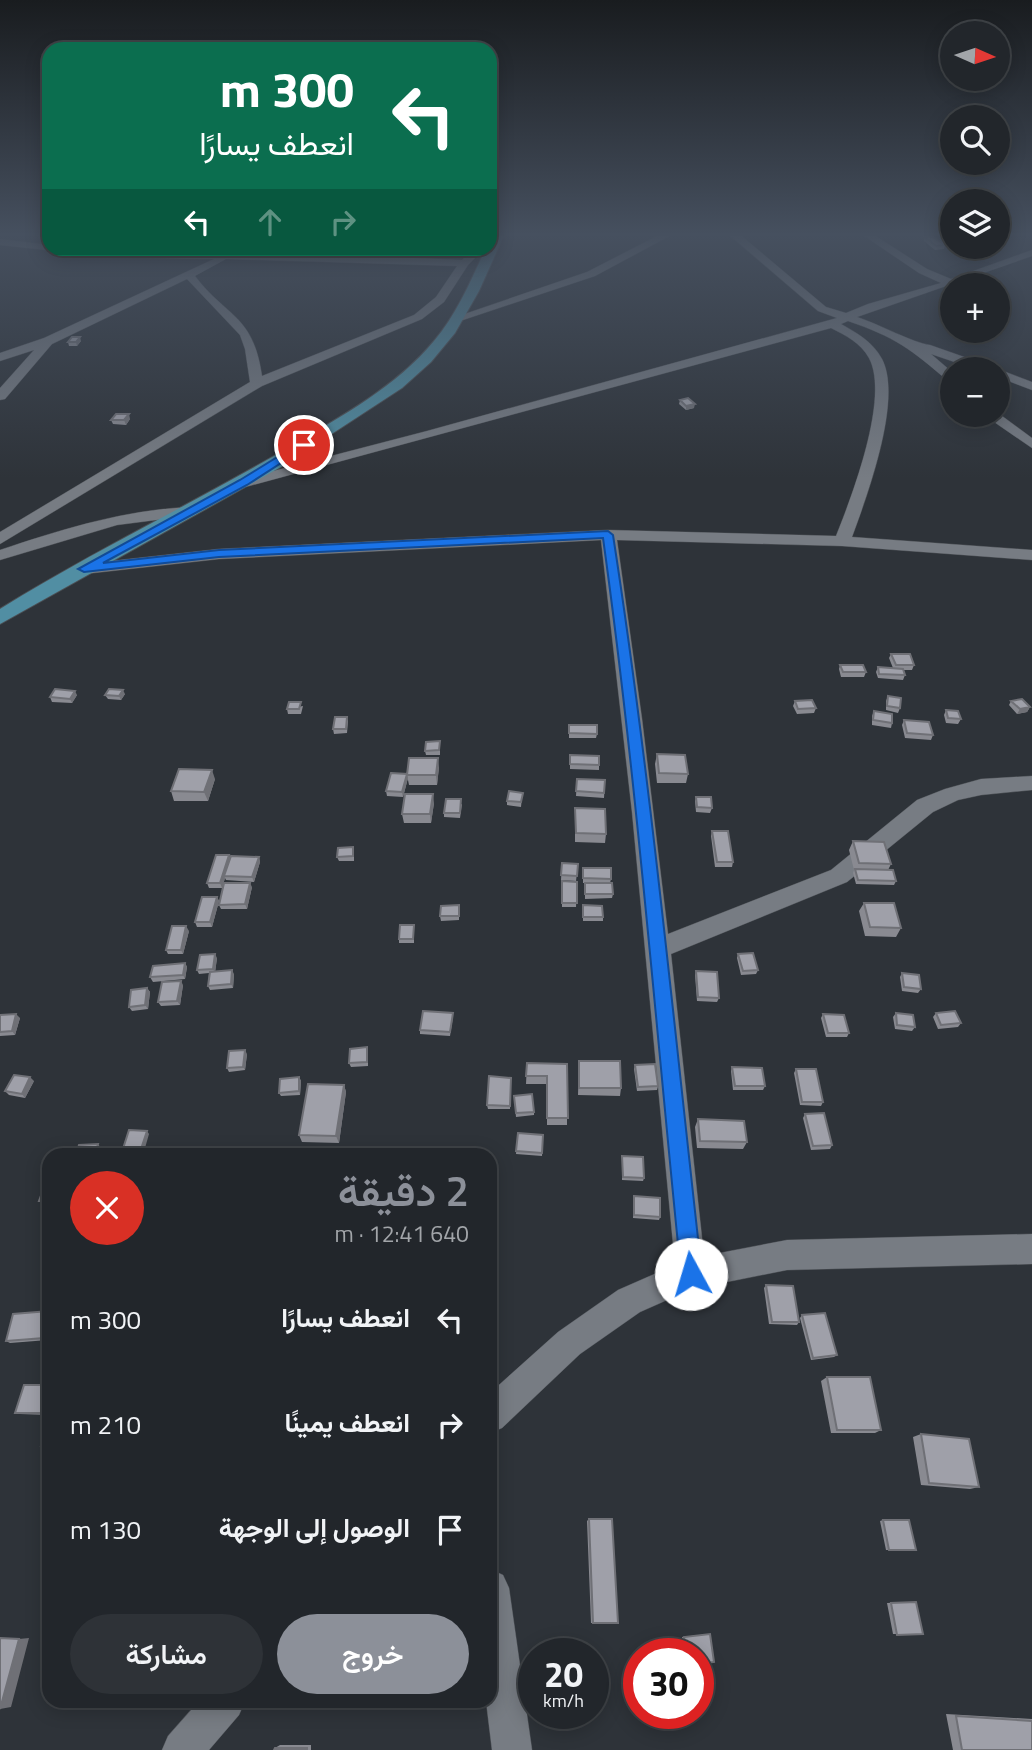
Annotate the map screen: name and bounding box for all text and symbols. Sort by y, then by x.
north arrow [940,21,1010,91]
map controls [940,21,1010,427]
text: 300 m [220,51,354,126]
icon: left [378,70,469,161]
button: search [940,105,1010,175]
text: انعطف يسارًا [199,119,354,167]
button: layers [940,189,1010,259]
icon: left [178,203,216,241]
icon: ahead [251,203,289,241]
icon: right [324,203,362,241]
button: + [940,273,1010,343]
button: − [940,357,1010,427]
pin [274,415,334,475]
icon: arrive [285,426,323,464]
text: 2 دقيقة [338,1158,469,1222]
button: close [70,1171,144,1245]
text: 640 m · 12:41 [334,1216,469,1251]
position arrow [654,1237,728,1311]
text: انعطف يسارًا [281,1298,410,1337]
text: 300 m [70,1300,141,1339]
icon: left [431,1301,469,1339]
text: انعطف يمينًا [284,1403,410,1442]
text: 210 m [70,1405,141,1444]
icon: right [431,1406,469,1444]
text: الوصول إلى الوجهة [219,1508,410,1547]
text: 130 m [70,1510,141,1549]
icon: arrive [431,1511,469,1549]
button: مشاركة [70,1614,263,1694]
button: خروج [277,1614,469,1694]
speed limit sign: 30 [623,1638,714,1729]
text: 20 [544,1647,583,1701]
text: km/h [543,1687,584,1714]

